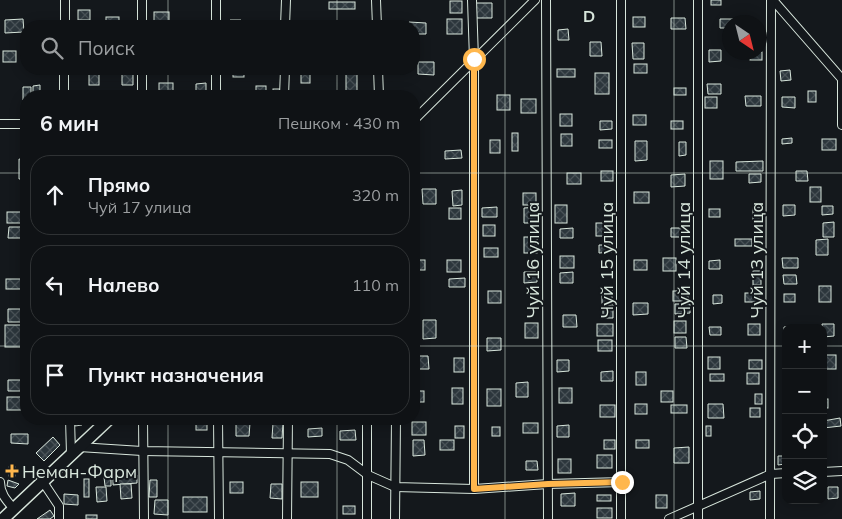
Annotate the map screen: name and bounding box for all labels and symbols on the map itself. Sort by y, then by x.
text: D [583,6,595,26]
north arrow [722,15,767,60]
route start [463,48,486,71]
street label: Чуй 16 улица [521,202,544,318]
street label: Чуй 15 улица [595,202,618,318]
street label: Чуй 14 улица [672,202,695,318]
street label: Чуй 13 улица [745,202,768,318]
place label: Неман-Фарм [22,460,137,483]
marker: Неман-Фарм [6,465,18,477]
route end [611,471,634,494]

